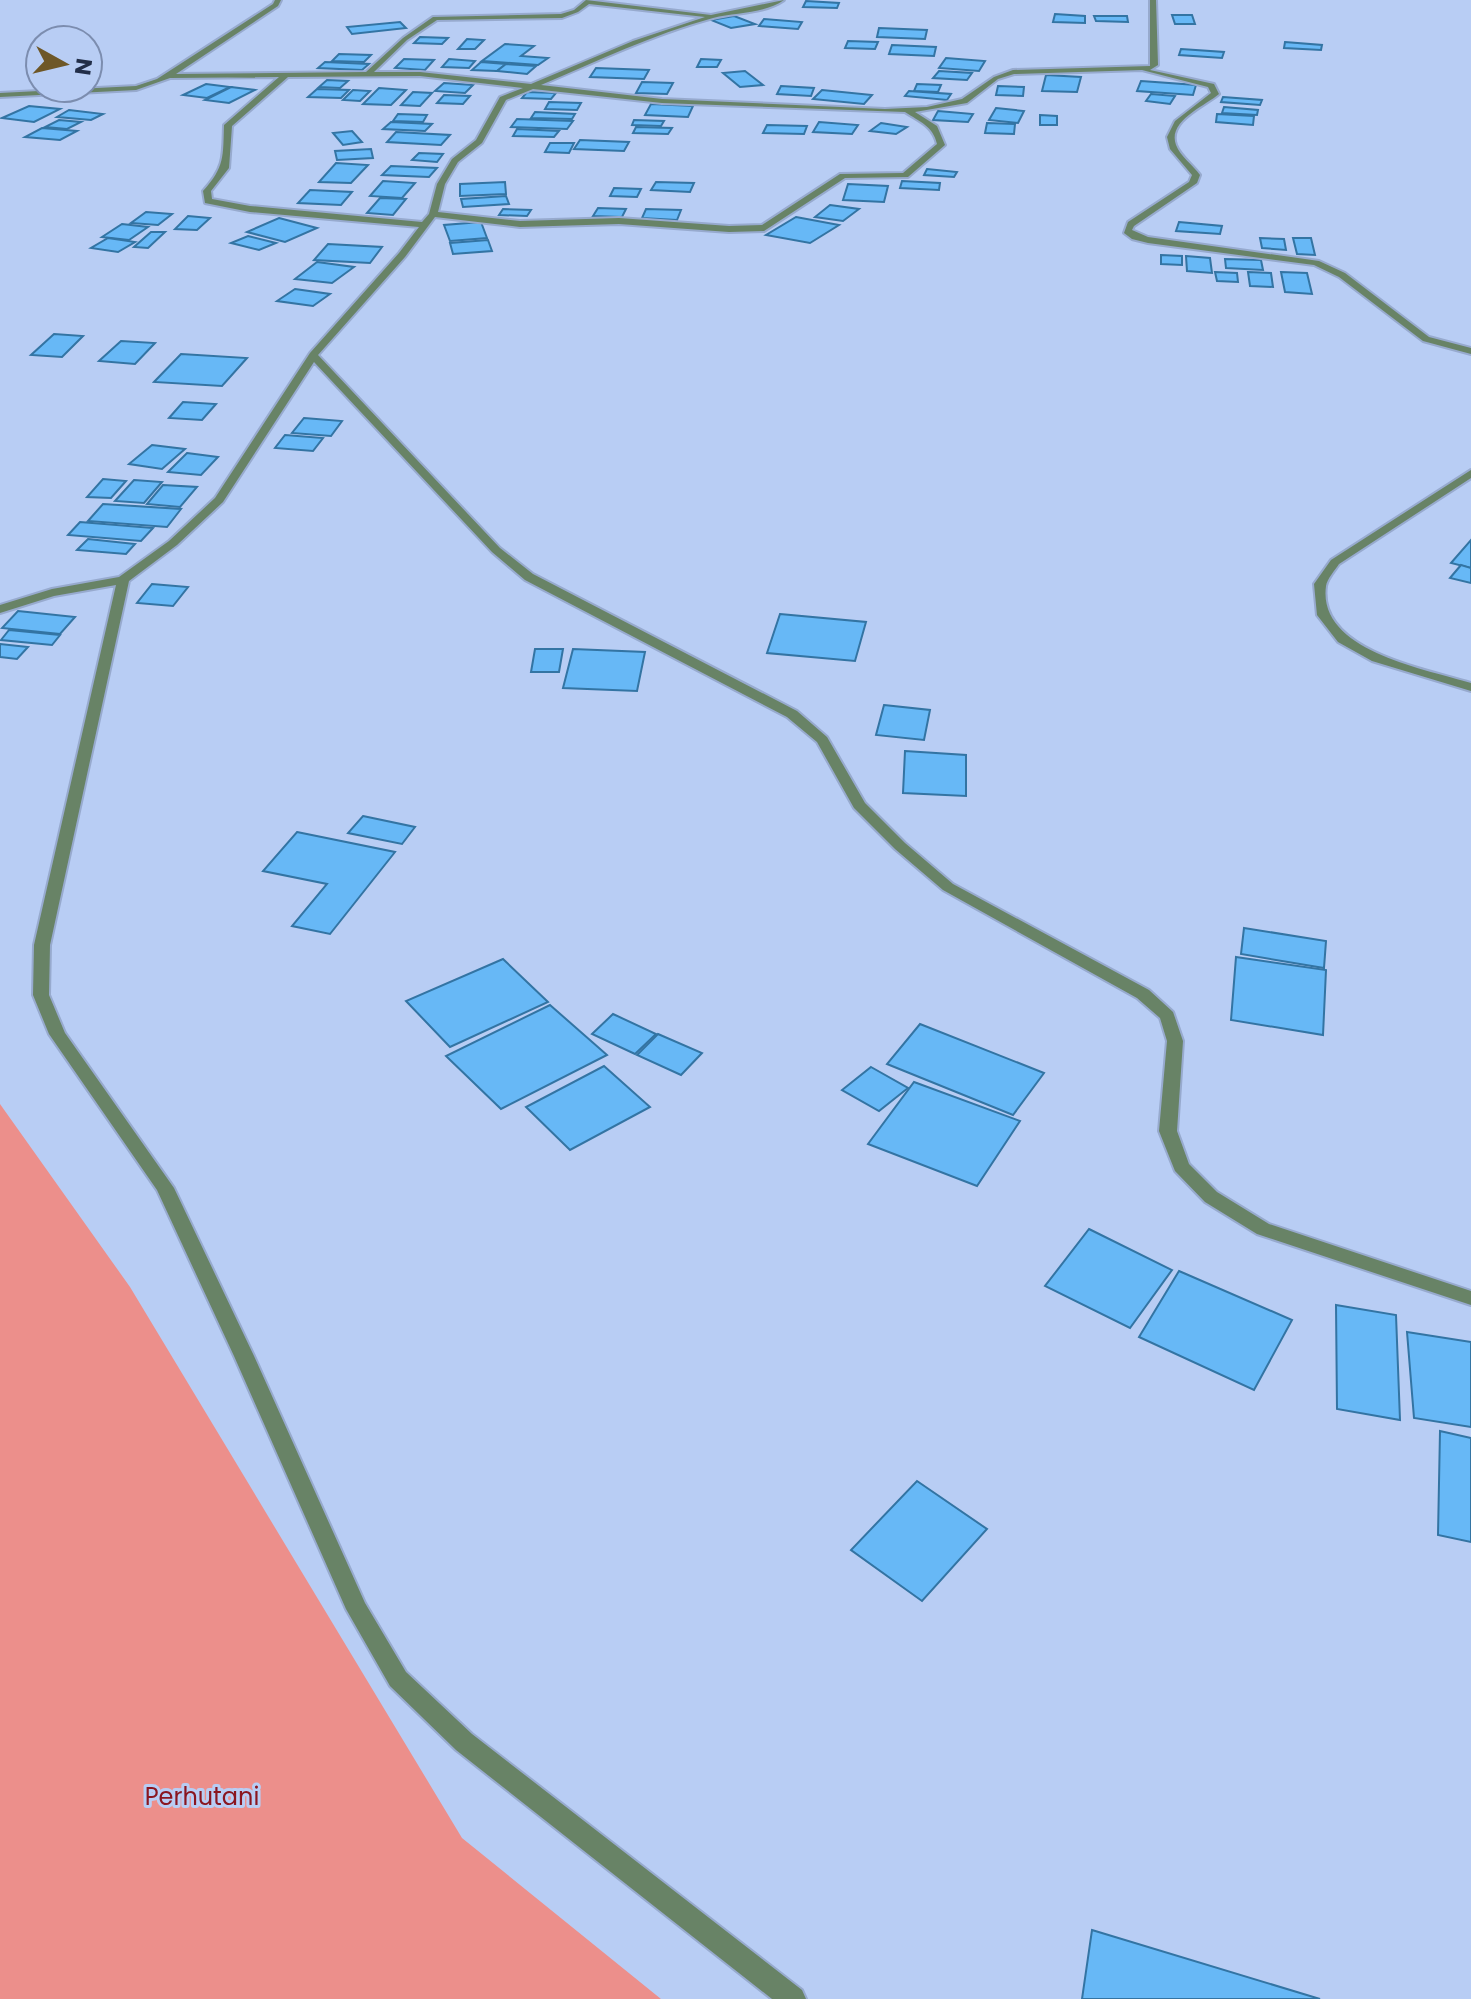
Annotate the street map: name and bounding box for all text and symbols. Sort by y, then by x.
north arrow [24,24,104,104]
text: N [67,56,100,77]
park label: Perhutani [145,1780,259,1813]

